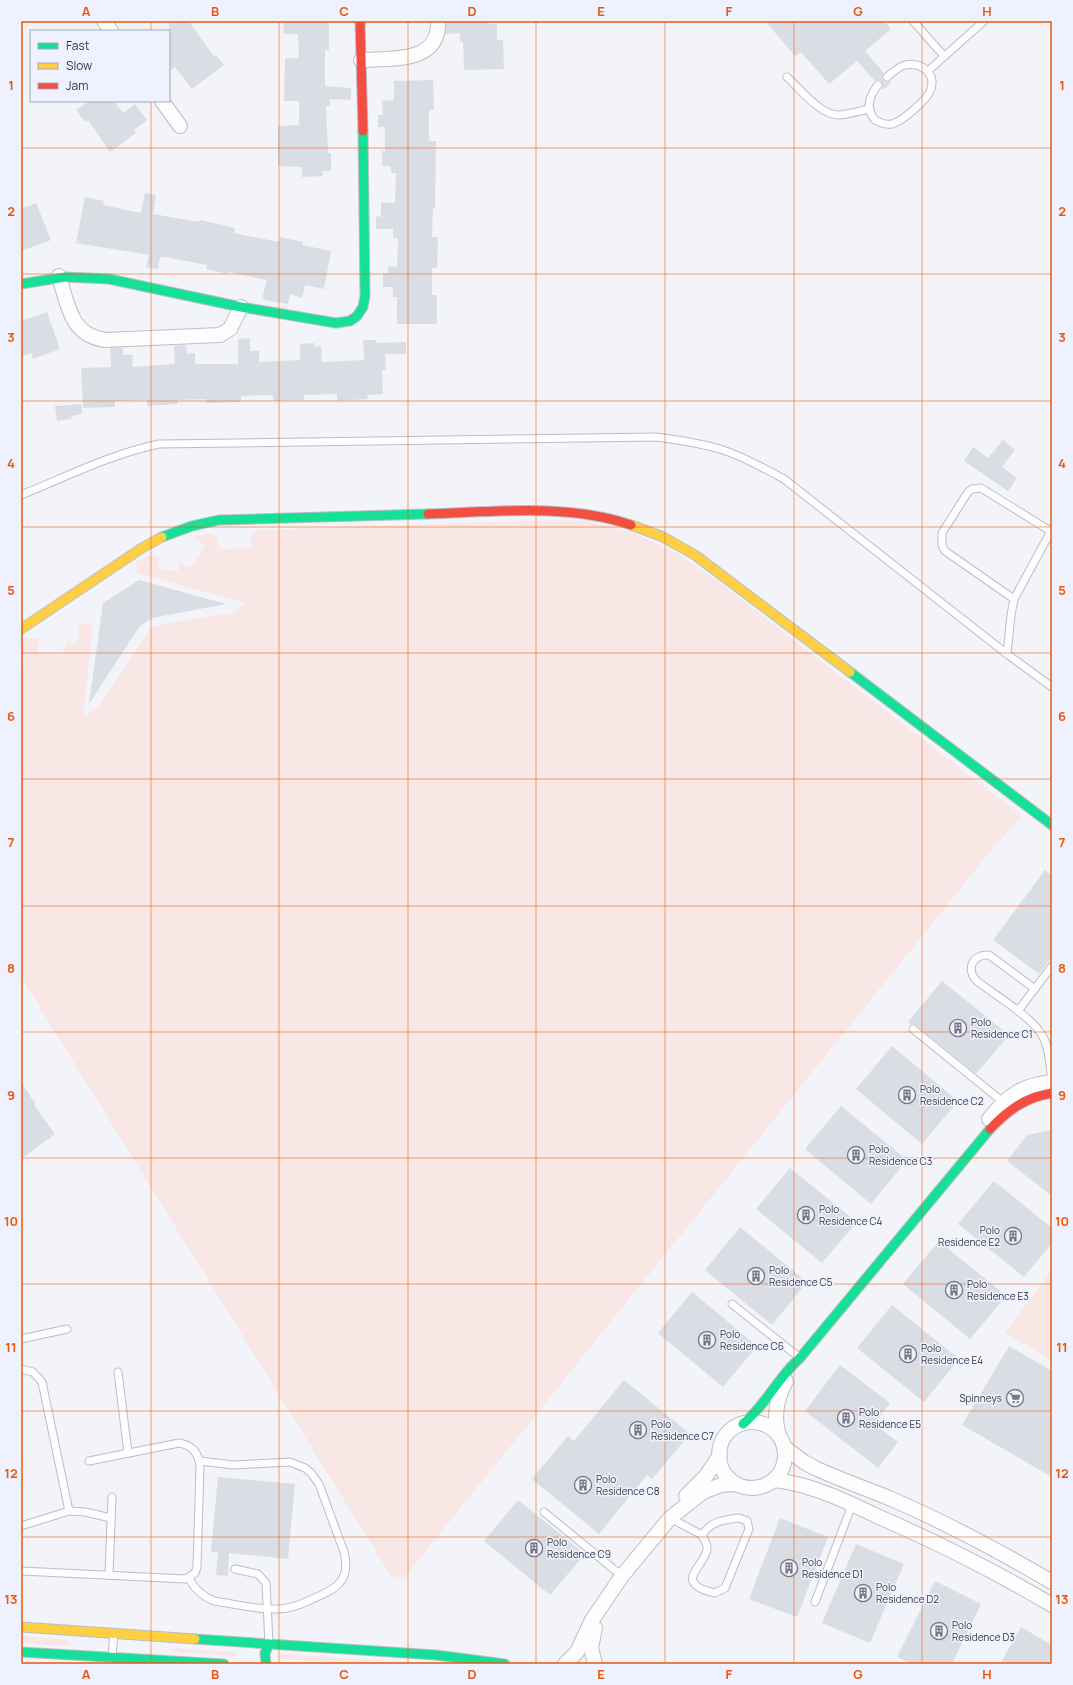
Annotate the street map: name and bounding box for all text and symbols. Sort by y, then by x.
text: A [82,2,91,20]
text: B [211,2,219,20]
text: C [339,2,349,20]
text: D [467,2,477,20]
text: E [597,2,605,20]
text: F [726,2,733,20]
text: G [853,2,863,20]
text: H [982,2,992,20]
legend [30,30,170,102]
text: Fast [66,37,90,54]
text: Slow [66,57,92,74]
text: 1 [8,76,14,94]
text: 1 [1059,76,1065,94]
text: Jam [66,77,88,94]
text: 2 [7,202,15,220]
text: 2 [1058,202,1066,220]
text: 3 [7,328,15,346]
text: 3 [1058,328,1066,346]
text: 4 [7,454,15,472]
text: 4 [1058,454,1066,472]
text: 5 [7,581,15,599]
text: 5 [1058,581,1066,599]
text: 6 [7,707,15,725]
text: 6 [1058,707,1066,725]
text: 7 [8,833,15,851]
text: 7 [1059,833,1066,851]
text: 8 [7,959,15,977]
text: 8 [1058,959,1066,977]
place label: Polo Residence C1 [971,1015,1033,1041]
building icon: Polo Residence C1 [948,1018,968,1038]
place label: Polo Residence C2 [920,1082,984,1108]
building icon: Polo Residence C2 [897,1085,917,1105]
text: 9 [7,1086,15,1104]
text: 9 [1058,1086,1066,1104]
place label: Polo Residence C3 [869,1142,932,1168]
building icon: Polo Residence C3 [846,1145,866,1165]
place label: Polo Residence C4 [819,1202,882,1228]
building icon: Polo Residence C4 [796,1205,816,1225]
text: 10 [4,1212,18,1230]
text: 10 [1055,1212,1069,1230]
place label: Polo Residence E2 [938,1223,1000,1249]
building icon: Polo Residence E2 [1003,1226,1023,1246]
place label: Polo Residence C5 [769,1263,833,1289]
building icon: Polo Residence C5 [746,1266,766,1286]
place label: Polo Residence E3 [967,1277,1029,1303]
building icon: Polo Residence E3 [944,1280,964,1300]
place label: Polo Residence C6 [720,1327,784,1353]
building icon: Polo Residence C6 [697,1330,717,1350]
text: 11 [5,1338,17,1356]
text: 11 [1056,1338,1068,1356]
place label: Polo Residence E4 [921,1341,983,1367]
building icon: Polo Residence E4 [898,1344,918,1364]
supermarket icon: Spinneys [1005,1388,1025,1408]
place label: Spinneys [959,1391,1002,1405]
place label: Polo Residence E5 [859,1405,921,1431]
building icon: Polo Residence E5 [836,1408,856,1428]
place label: Polo Residence C7 [651,1417,714,1443]
building icon: Polo Residence C7 [628,1420,648,1440]
text: 12 [4,1464,18,1482]
text: 12 [1055,1464,1069,1482]
place label: Polo Residence C8 [596,1472,660,1498]
building icon: Polo Residence C8 [573,1475,593,1495]
place label: Polo Residence C9 [547,1535,611,1561]
building icon: Polo Residence C9 [524,1538,544,1558]
place label: Polo Residence D1 [802,1555,863,1581]
building icon: Polo Residence D1 [779,1558,799,1578]
place label: Polo Residence D2 [876,1580,939,1606]
building icon: Polo Residence D2 [853,1583,873,1603]
text: 13 [4,1590,18,1608]
text: 13 [1055,1590,1069,1608]
place label: Polo Residence D3 [952,1618,1015,1644]
building icon: Polo Residence D3 [929,1621,949,1641]
text: A [82,1665,91,1683]
text: B [211,1665,219,1683]
text: C [339,1665,349,1683]
text: D [467,1665,477,1683]
text: E [597,1665,605,1683]
text: F [726,1665,733,1683]
text: G [853,1665,863,1683]
text: H [982,1665,992,1683]

